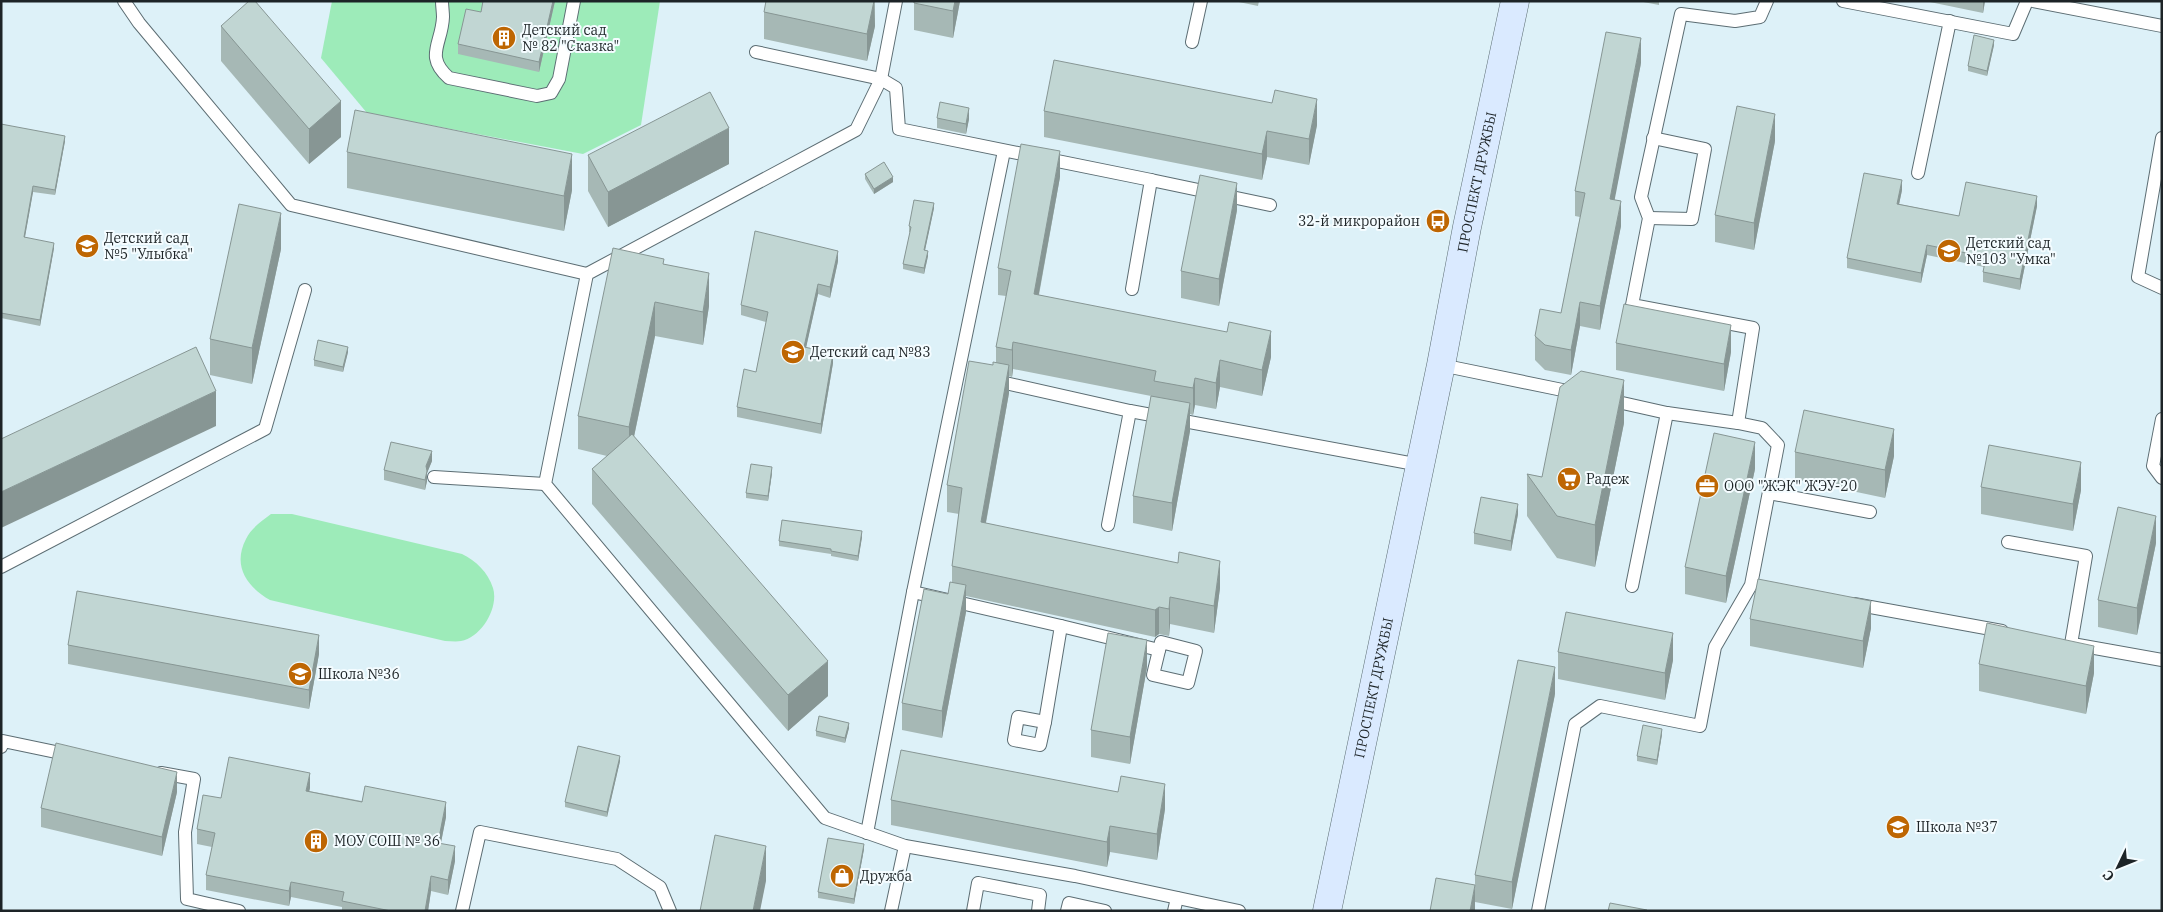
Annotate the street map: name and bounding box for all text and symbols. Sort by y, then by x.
place label: Детский сад № 82 "Сказка" [522,21,619,55]
building icon: Детский сад № 82 "Сказка" [491,25,517,51]
street label: ПРОСПЕКТ ДРУЖБЫ [1453,110,1500,254]
bus stop icon: 32-й микрорайон [1425,208,1451,234]
place label: 32-й микрорайон [1298,212,1420,230]
place label: Детский сад №5 "Улыбка" [104,229,193,263]
school or university icon: Детский сад №5 "Улыбка" [74,233,100,259]
place label: Детский сад №103 "Умка" [1966,234,2056,268]
school or university icon: Детский сад №103 "Умка" [1936,238,1962,264]
school or university icon: Детский сад №83 [780,339,806,365]
place label: Детский сад №83 [810,343,931,361]
supermarket icon: Радеж [1556,466,1582,492]
place label: Радеж [1586,470,1629,488]
office icon: ООО "ЖЭК" ЖЭУ-20 [1694,473,1720,499]
place label: ООО "ЖЭК" ЖЭУ-20 [1724,477,1857,495]
street label: ПРОСПЕКТ ДРУЖБЫ [1350,616,1397,760]
school or university icon: Школа №36 [287,661,313,687]
place label: Школа №36 [318,665,400,683]
school or university icon: Школа №37 [1885,814,1911,840]
place label: Школа №37 [1916,818,1998,836]
building icon: МОУ СОШ № 36 [303,828,329,854]
place label: МОУ СОШ № 36 [334,832,440,850]
north arrow [2093,842,2143,892]
shop icon: Дружба [829,863,855,889]
text: С [2099,866,2118,885]
place label: Дружба [860,867,913,885]

